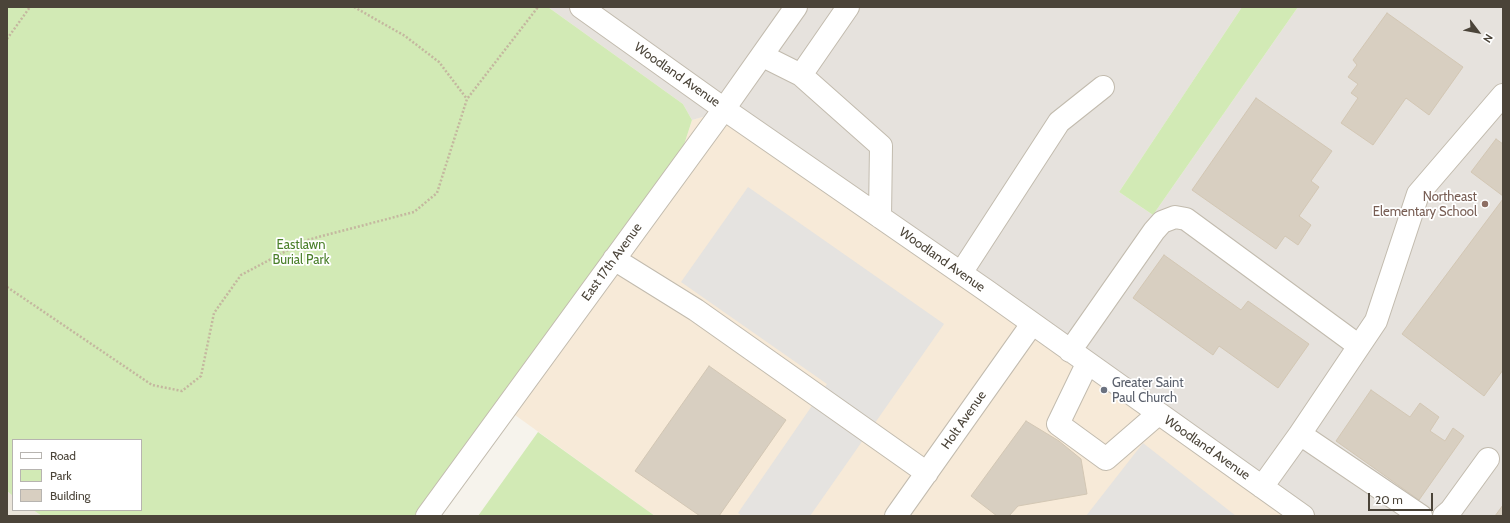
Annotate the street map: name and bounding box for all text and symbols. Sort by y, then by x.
north arrow [1458,12,1498,52]
text: N [1480,31,1496,45]
street label: Woodland Avenue [631,40,723,110]
place label: Northeast Elementary School [1373,189,1477,220]
marker: Northeast Elementary School [1480,199,1490,209]
street label: East 17th Avenue [579,220,645,304]
street label: Woodland Avenue [896,225,988,295]
park label: Eastlawn Burial Park [272,237,330,268]
place label: Greater Saint Paul Church [1112,375,1184,406]
marker: Greater Saint Paul Church [1099,385,1109,395]
street label: Holt Avenue [938,388,990,452]
street label: Woodland Avenue [1161,413,1253,483]
legend [12,439,142,511]
text: Road [50,448,76,463]
text: Park [50,468,72,483]
scale bar [1370,485,1435,511]
text: Building [50,488,91,503]
text: 20 m [1375,492,1403,507]

